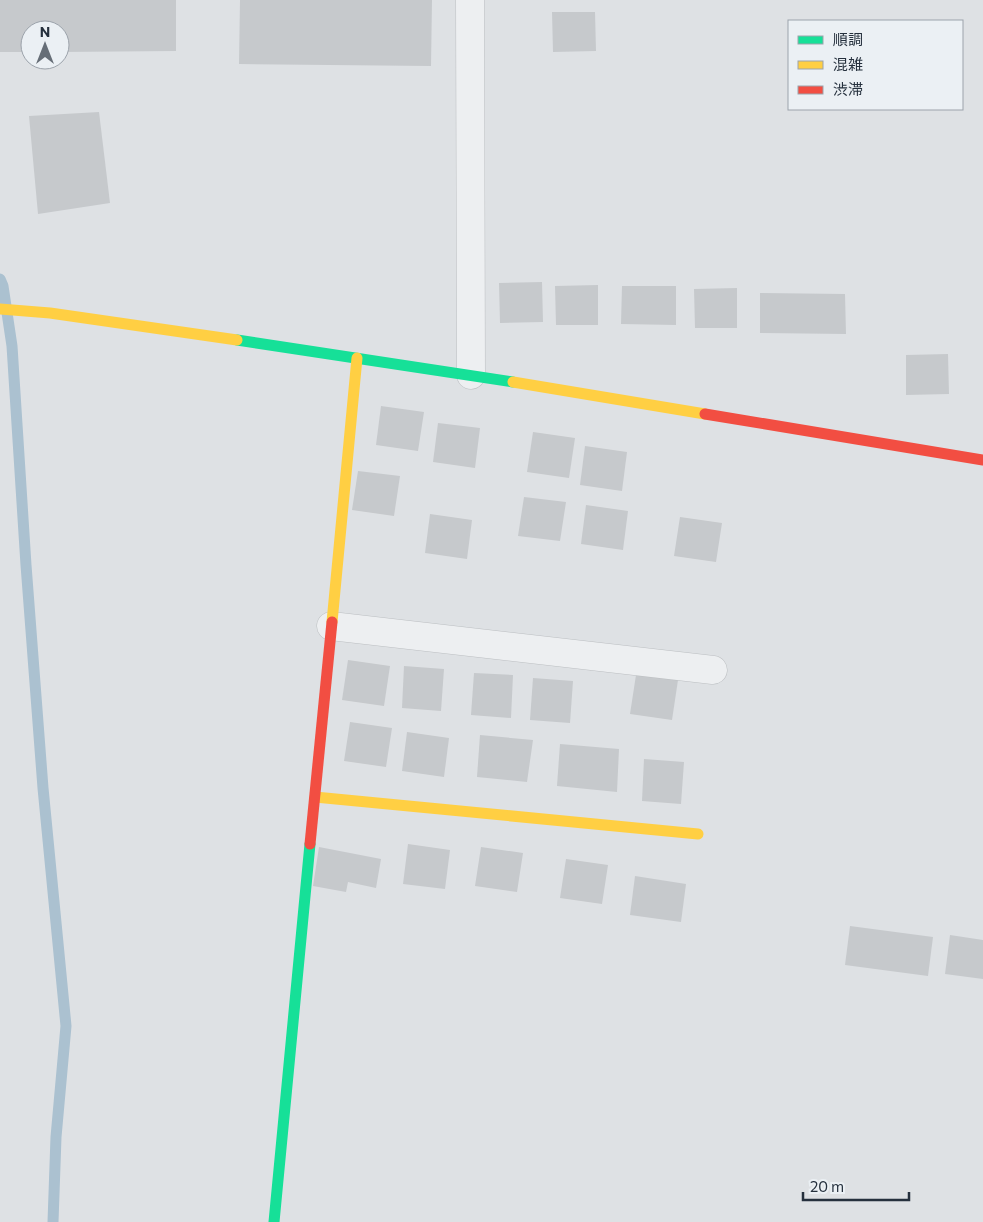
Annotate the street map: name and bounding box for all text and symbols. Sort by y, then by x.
north arrow [20,20,70,70]
legend [788,20,963,110]
text: N [40,23,50,40]
text: 順調 [833,30,863,48]
text: 混雑 [833,55,863,73]
text: 渋滞 [833,80,863,98]
scale bar [803,1170,909,1202]
text: 20 m [810,1177,844,1195]

